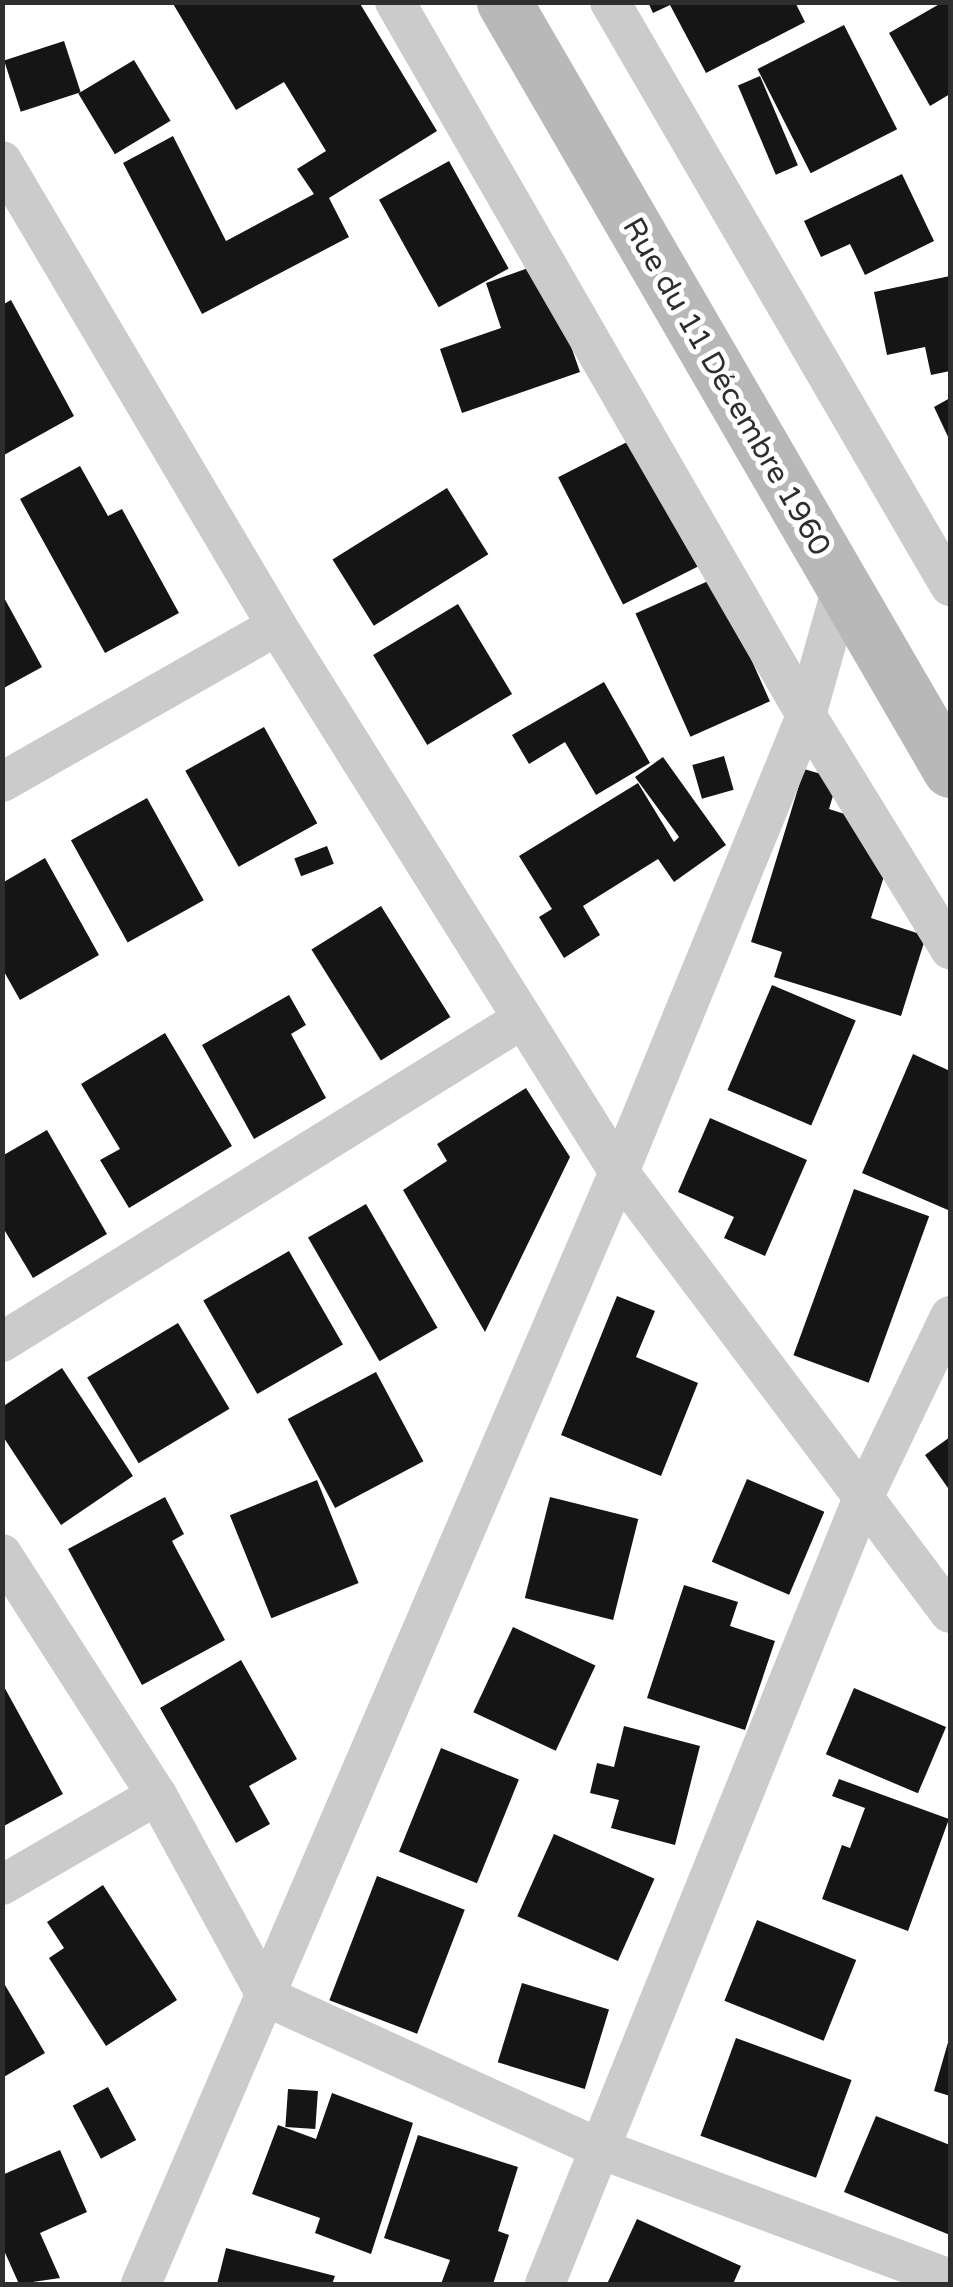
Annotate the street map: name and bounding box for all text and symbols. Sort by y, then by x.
street label: Rue du 11 Décembre 1960 [614,212,838,562]

